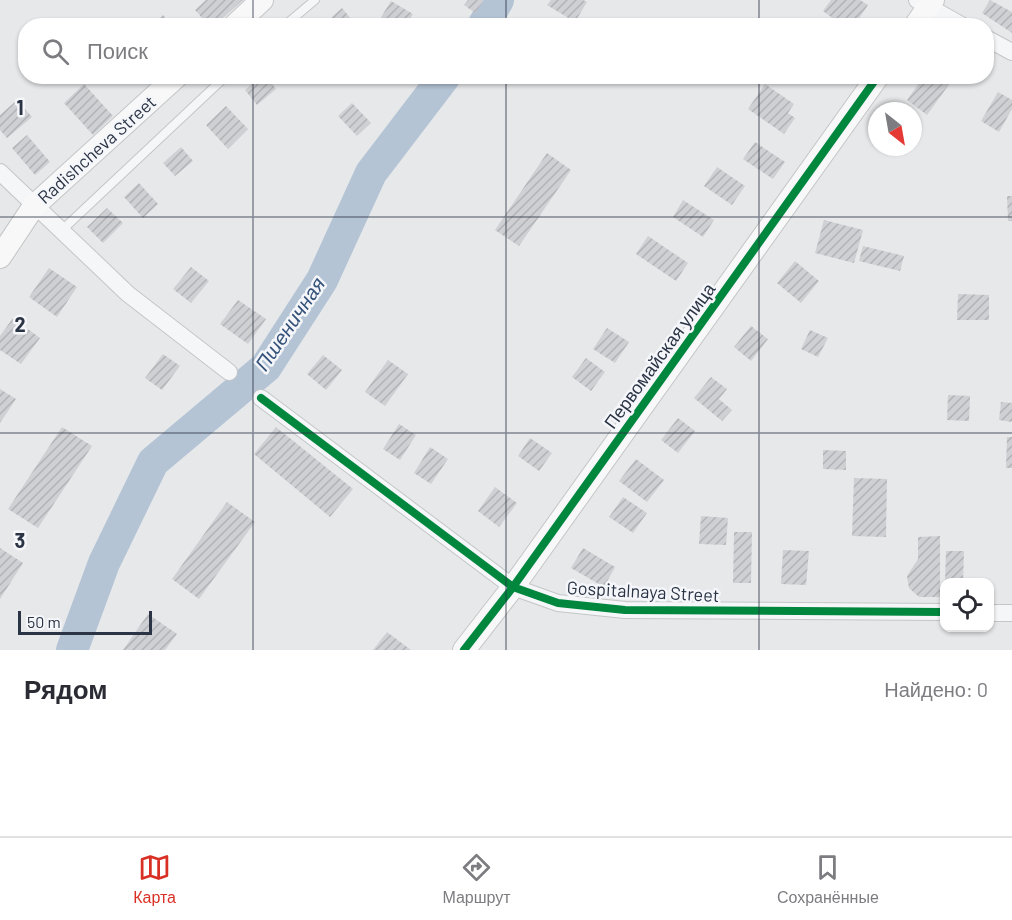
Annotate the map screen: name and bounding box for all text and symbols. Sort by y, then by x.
search box [18,18,994,84]
icon: search [39,35,72,68]
text: Поиск [87,37,148,63]
street label: Radishcheva Street [33,90,160,208]
text: 1 [16,95,24,119]
north arrow [868,102,922,156]
water label: Пшеничная [249,272,329,375]
street label: Первомайская улица [599,277,720,433]
text: 2 [14,312,26,336]
text: 3 [15,528,25,552]
street label: Gospitalnaya Street [566,576,720,606]
map controls [940,578,994,632]
button: locate [940,578,994,632]
scale bar [18,608,152,636]
text: 50 m [27,612,61,631]
text: Рядом [24,673,107,704]
text: Найдено: 0 [884,677,988,701]
tab: Карта [133,851,176,907]
tab: Маршрут [442,851,511,907]
tab: Сохранённые [777,851,879,907]

